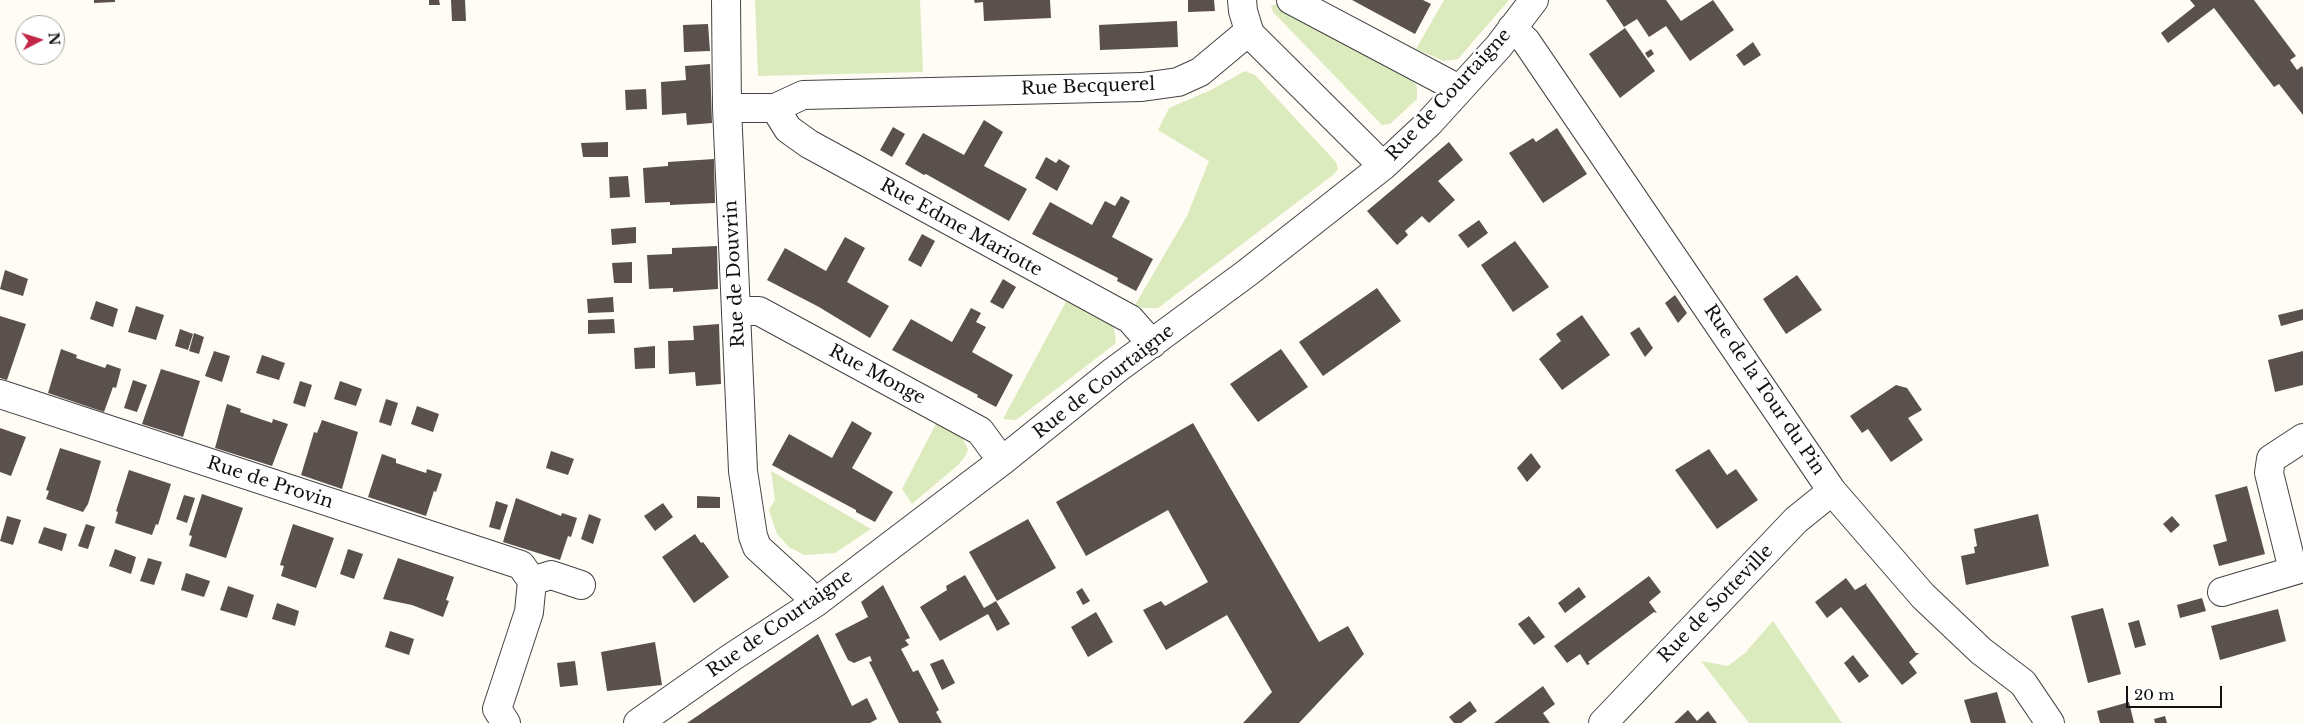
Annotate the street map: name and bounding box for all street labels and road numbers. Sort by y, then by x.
street label: Rue de Courtaigne [1382,25,1516,165]
street label: Rue Becquerel [1021,74,1155,100]
street label: Rue Edme Mariotte [876,174,1046,282]
street label: Rue de Douvrin [720,200,750,348]
street label: Rue de la Tour du Pin [1699,301,1829,479]
street label: Rue de Courtaigne [1029,320,1179,444]
street label: Rue Monge [825,341,929,409]
street label: Rue de Provin [204,452,336,514]
street label: Rue de Sotteville [1654,541,1778,667]
street label: Rue de Courtaigne [703,566,857,682]

